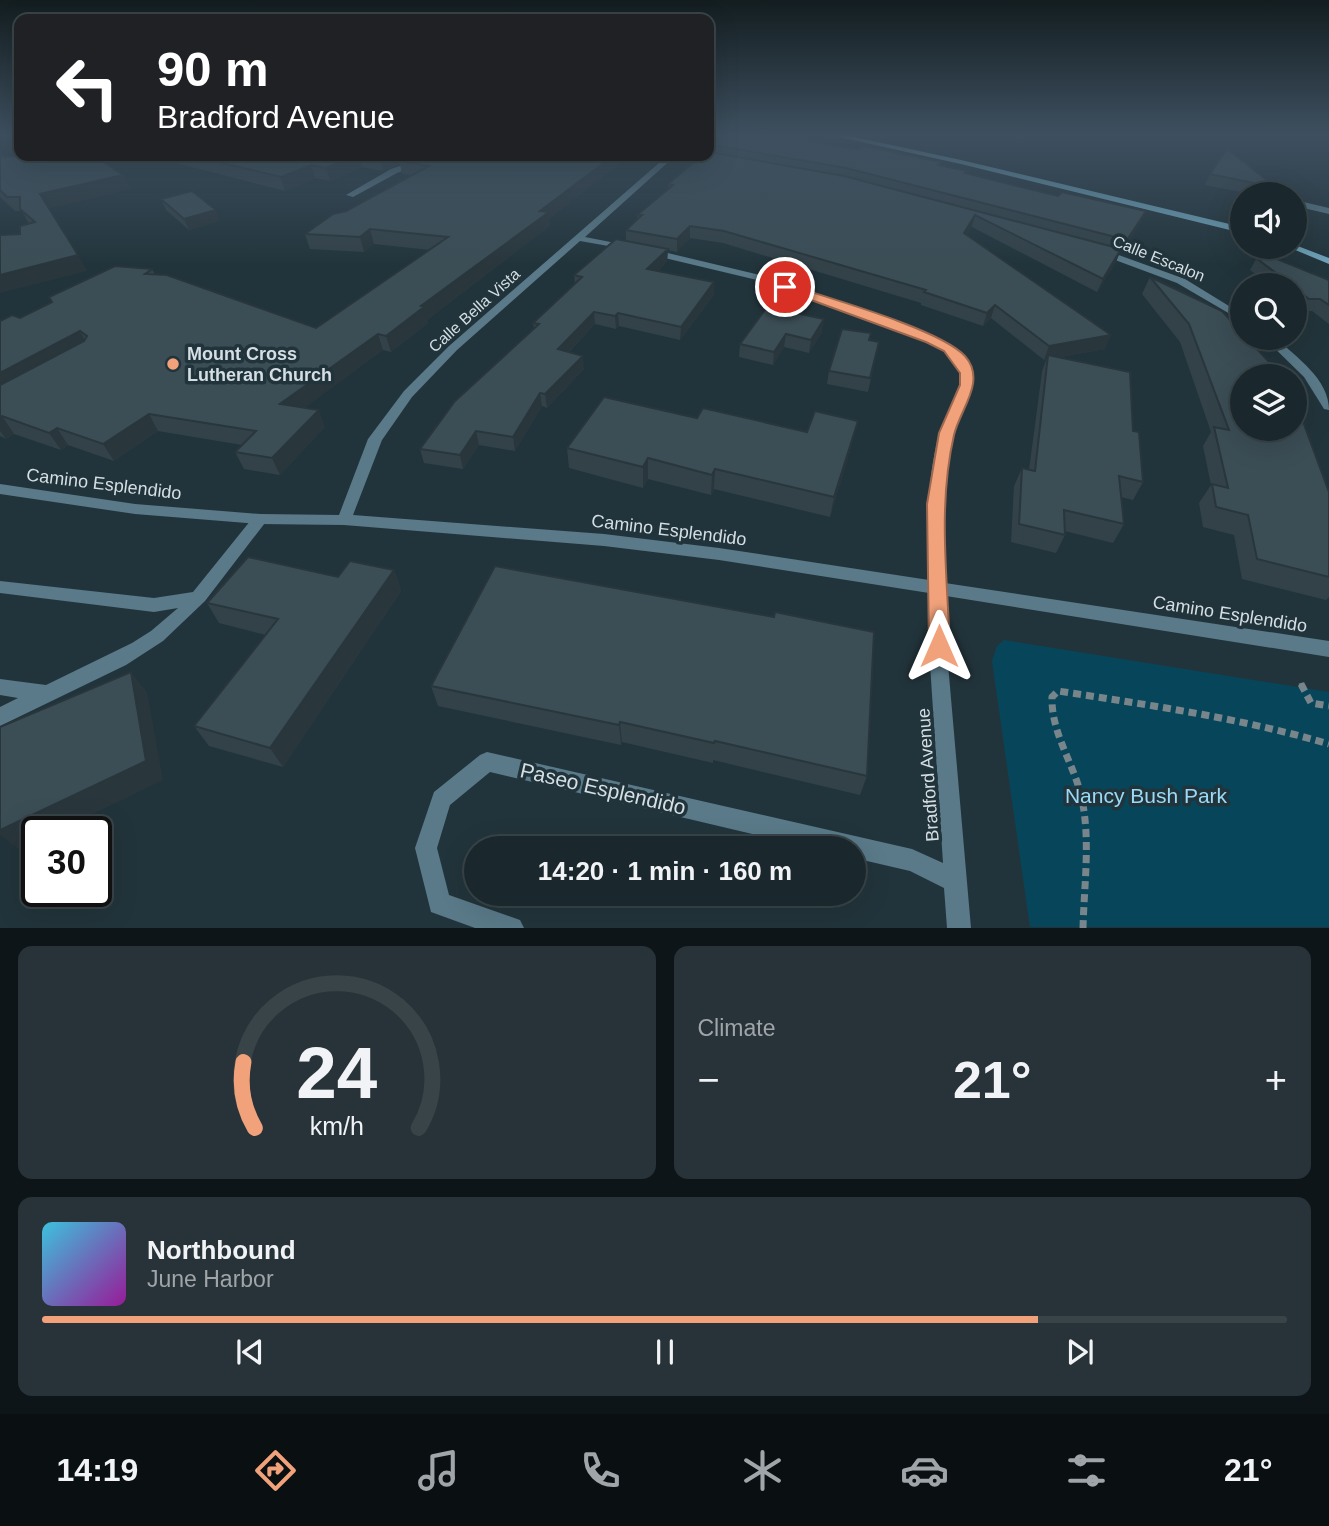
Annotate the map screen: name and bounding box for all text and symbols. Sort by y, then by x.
icon: left [42,42,133,133]
text: 90 m [157,42,269,96]
text: Bradford Avenue [157,99,395,135]
map controls [1230,182,1307,441]
button: sound [1230,182,1307,259]
street label: Calle Escalon [1110,232,1207,285]
pin [755,257,815,317]
street label: Calle Bella Vista [425,265,523,356]
icon: arrive [766,268,804,306]
button: search [1230,273,1307,350]
place label: Mount Cross Lutheran Church [187,344,332,385]
marker: Mount Cross Lutheran Church [165,356,181,372]
button: layers [1230,364,1307,441]
street label: Camino Esplendido [25,465,183,503]
street label: Camino Esplendido [590,511,748,549]
street label: Camino Esplendido [1151,592,1309,636]
position arrow [902,609,976,683]
street label: Bradford Avenue [913,708,943,842]
street label: Paseo Esplendido [518,758,688,819]
park label: Nancy Bush Park [1065,784,1228,807]
speed limit sign: 30 [21,816,112,907]
text: 14:20 · 1 min · 160 m [538,856,792,886]
text: Climate [698,1015,775,1041]
text: 24 [296,1033,378,1114]
text: 21° [953,1051,1032,1109]
text: − [698,1059,720,1101]
text: + [1265,1059,1287,1101]
text: km/h [310,1112,364,1140]
text: Northbound [147,1235,296,1265]
text: June Harbor [147,1266,274,1292]
icon: previous [231,1333,269,1371]
icon: pause [646,1333,684,1371]
icon: next [1061,1333,1099,1371]
icon: directions [251,1446,300,1495]
icon: music [414,1446,463,1495]
icon: phone [576,1446,625,1495]
icon: climate [738,1446,787,1495]
icon: car [900,1446,949,1495]
icon: filters [1062,1446,1111,1495]
text: 14:19 [57,1452,138,1488]
text: 21° [1224,1452,1272,1488]

